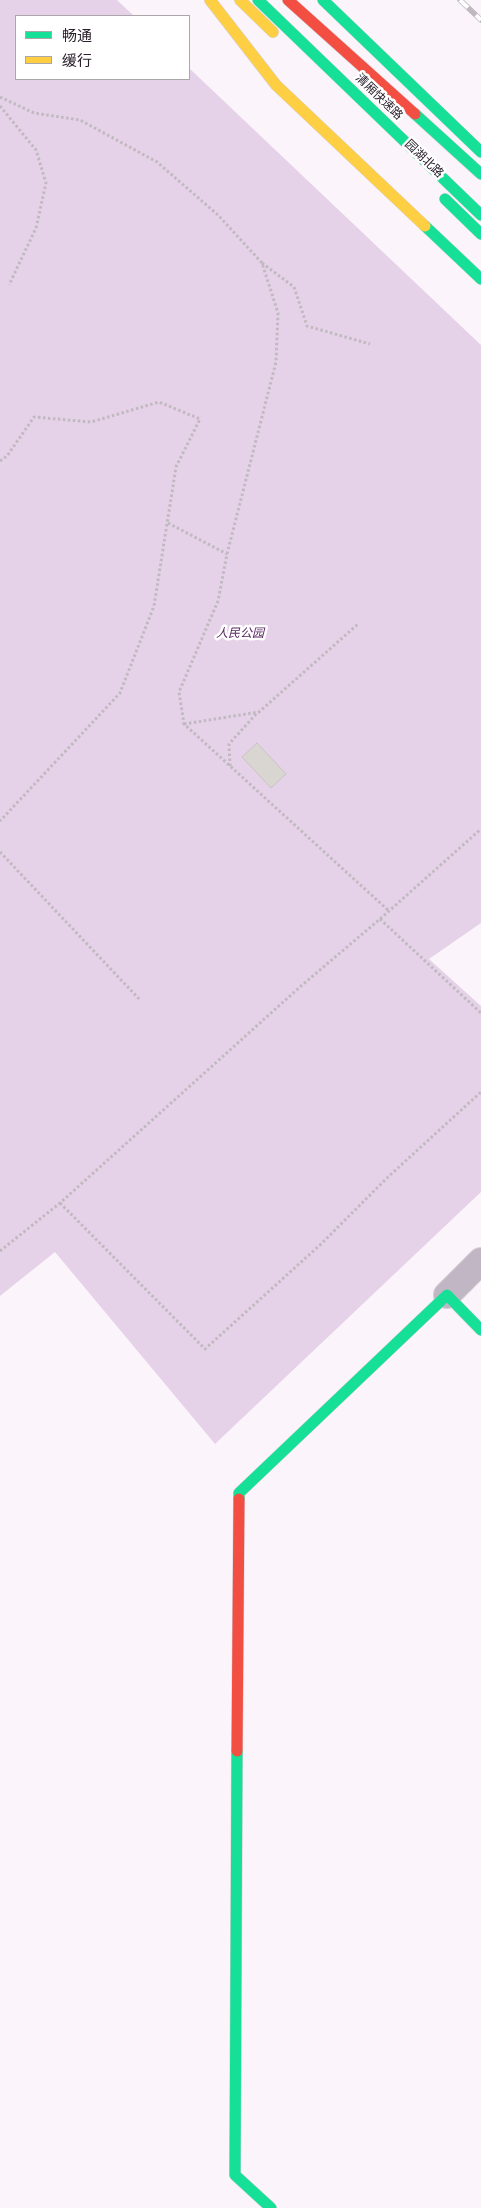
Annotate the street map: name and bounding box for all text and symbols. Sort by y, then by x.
legend [15,15,190,80]
text: 畅通 [62,25,92,45]
text: 缓行 [62,50,92,70]
street label: 清厢快速路 [352,71,406,123]
street label: 园湖北路 [402,137,446,181]
park label: 人民公园 [216,627,264,641]

